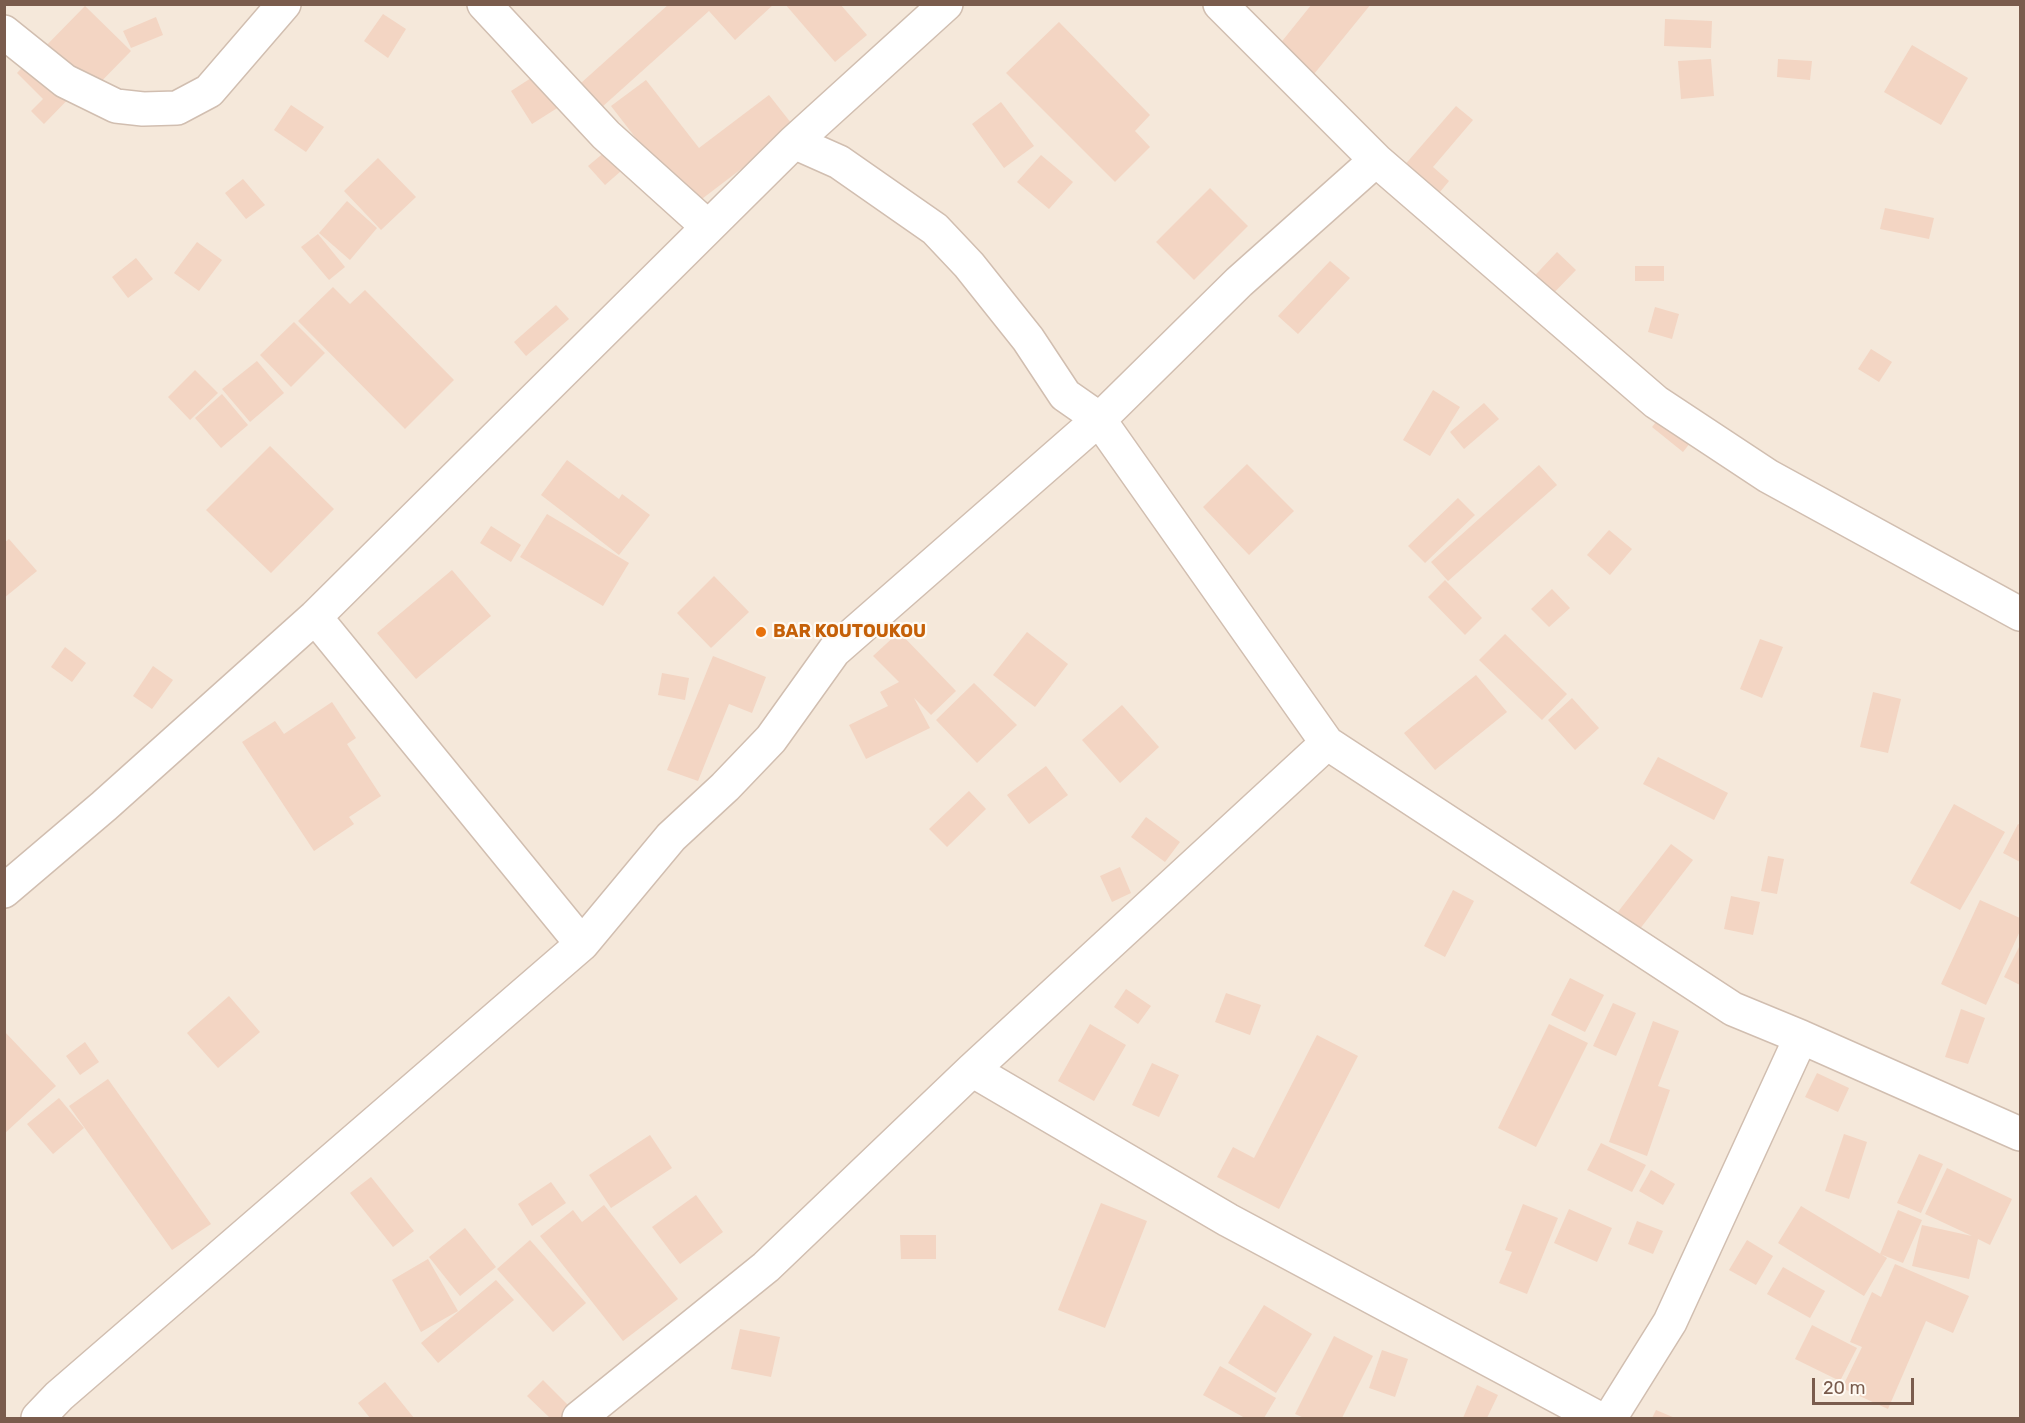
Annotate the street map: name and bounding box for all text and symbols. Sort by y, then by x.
place label: BAR KOUTOUKOU [773,621,926,643]
marker: BAR KOUTOUKOU [754,625,768,639]
scale bar [1815,1366,1917,1404]
text: 20 m [1823,1377,1865,1399]

